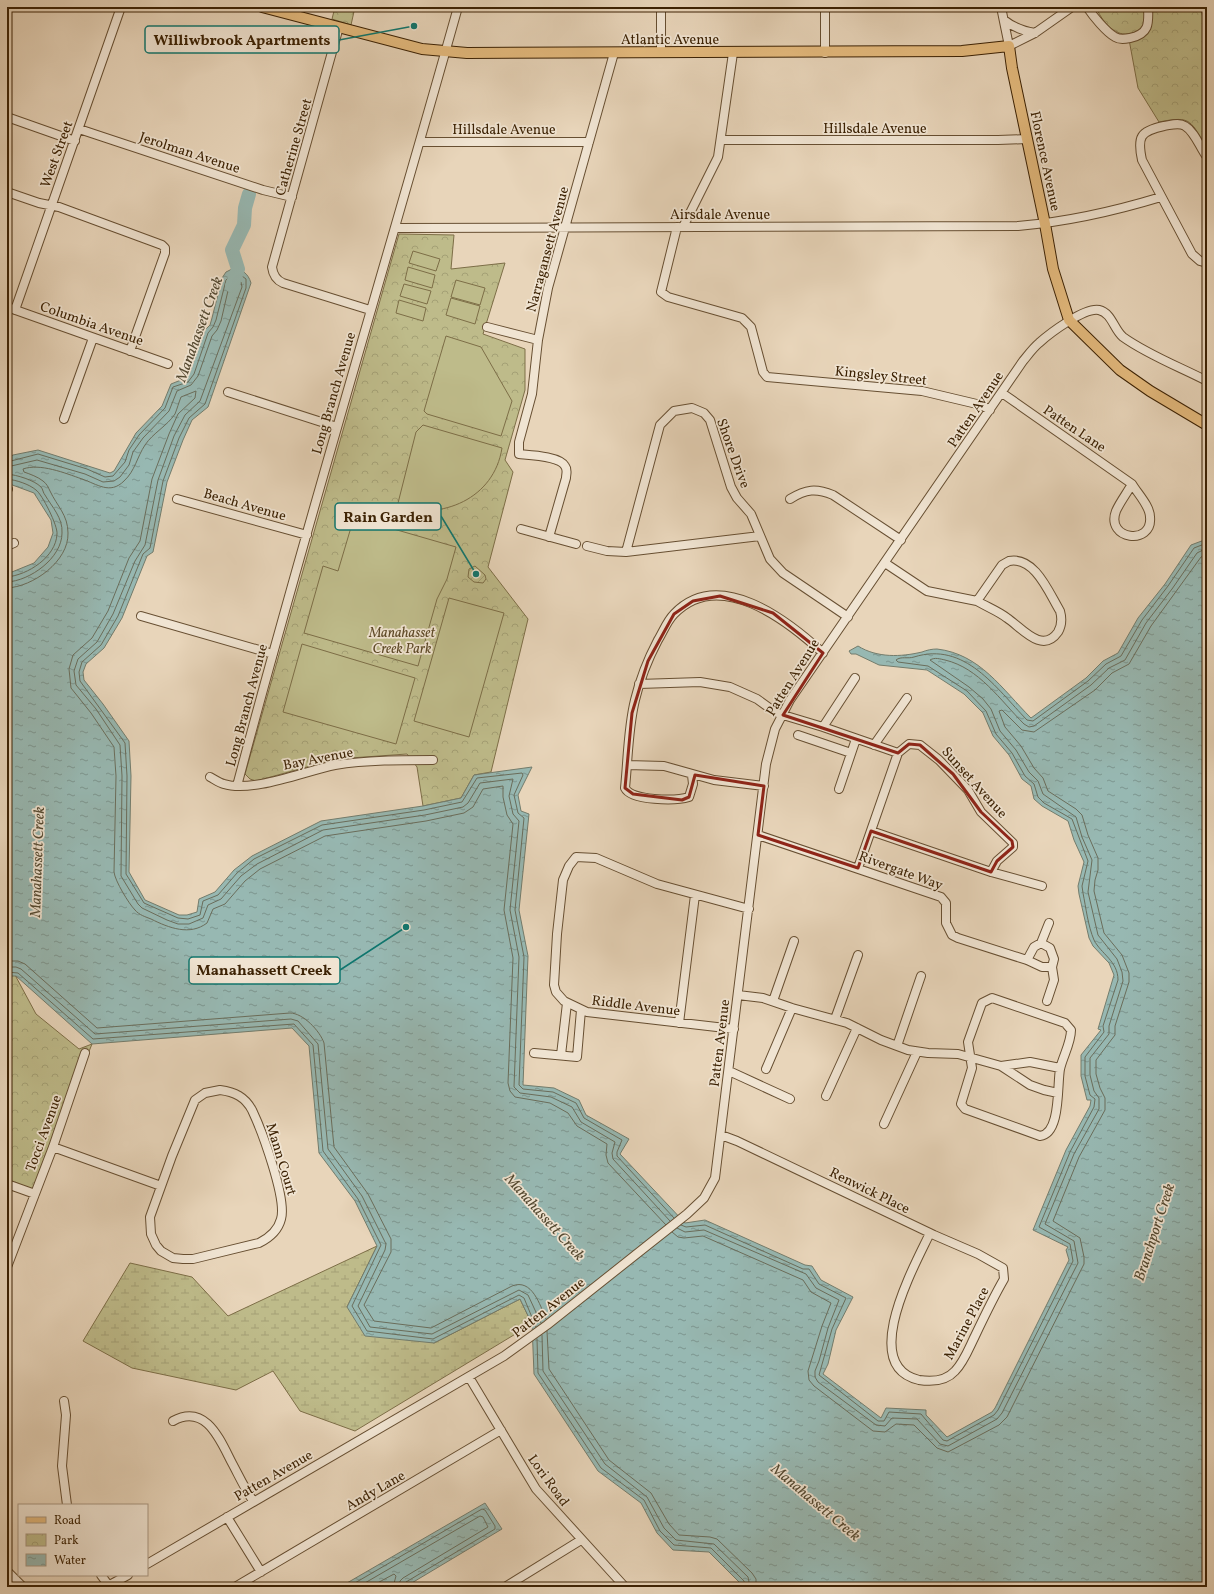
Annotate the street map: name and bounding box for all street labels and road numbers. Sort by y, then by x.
street label: Atlantic Avenue [621,31,719,50]
street label: Catherine Street [271,96,317,198]
street label: Florence Avenue [1025,110,1064,213]
street label: West Street [37,118,78,191]
street label: Hillsdale Avenue [823,120,927,139]
street label: Hillsdale Avenue [452,121,556,140]
street label: Jerolman Avenue [137,128,243,179]
street label: Narragansett Avenue [523,184,574,314]
street label: Airsdale Avenue [670,206,770,225]
street label: Columbia Avenue [37,298,146,351]
street label: Long Branch Avenue [308,330,361,457]
street label: Kingsley Street [834,362,928,391]
street label: Patten Avenue [944,368,1009,452]
street label: Patten Lane [1039,401,1110,457]
street label: Shore Drive [711,416,754,491]
street label: Beach Avenue [201,485,288,526]
street label: Patten Avenue [762,635,825,720]
street label: Long Branch Avenue [222,642,273,769]
street label: Bay Avenue [282,743,355,776]
street label: Sunset Avenue [937,743,1011,823]
street label: Rivergate Way [856,847,946,896]
street label: Riddle Avenue [590,992,682,1021]
street label: Patten Avenue [706,998,735,1088]
street label: Tocci Avenue [22,1092,67,1174]
street label: Mann Court [261,1121,301,1198]
street label: Renwick Place [826,1164,913,1219]
street label: Patten Avenue [508,1273,590,1343]
street label: Marine Place [940,1284,995,1364]
street label: Patten Avenue [231,1446,317,1507]
street label: Lori Road [523,1451,573,1511]
street label: Andy Lane [342,1466,409,1516]

